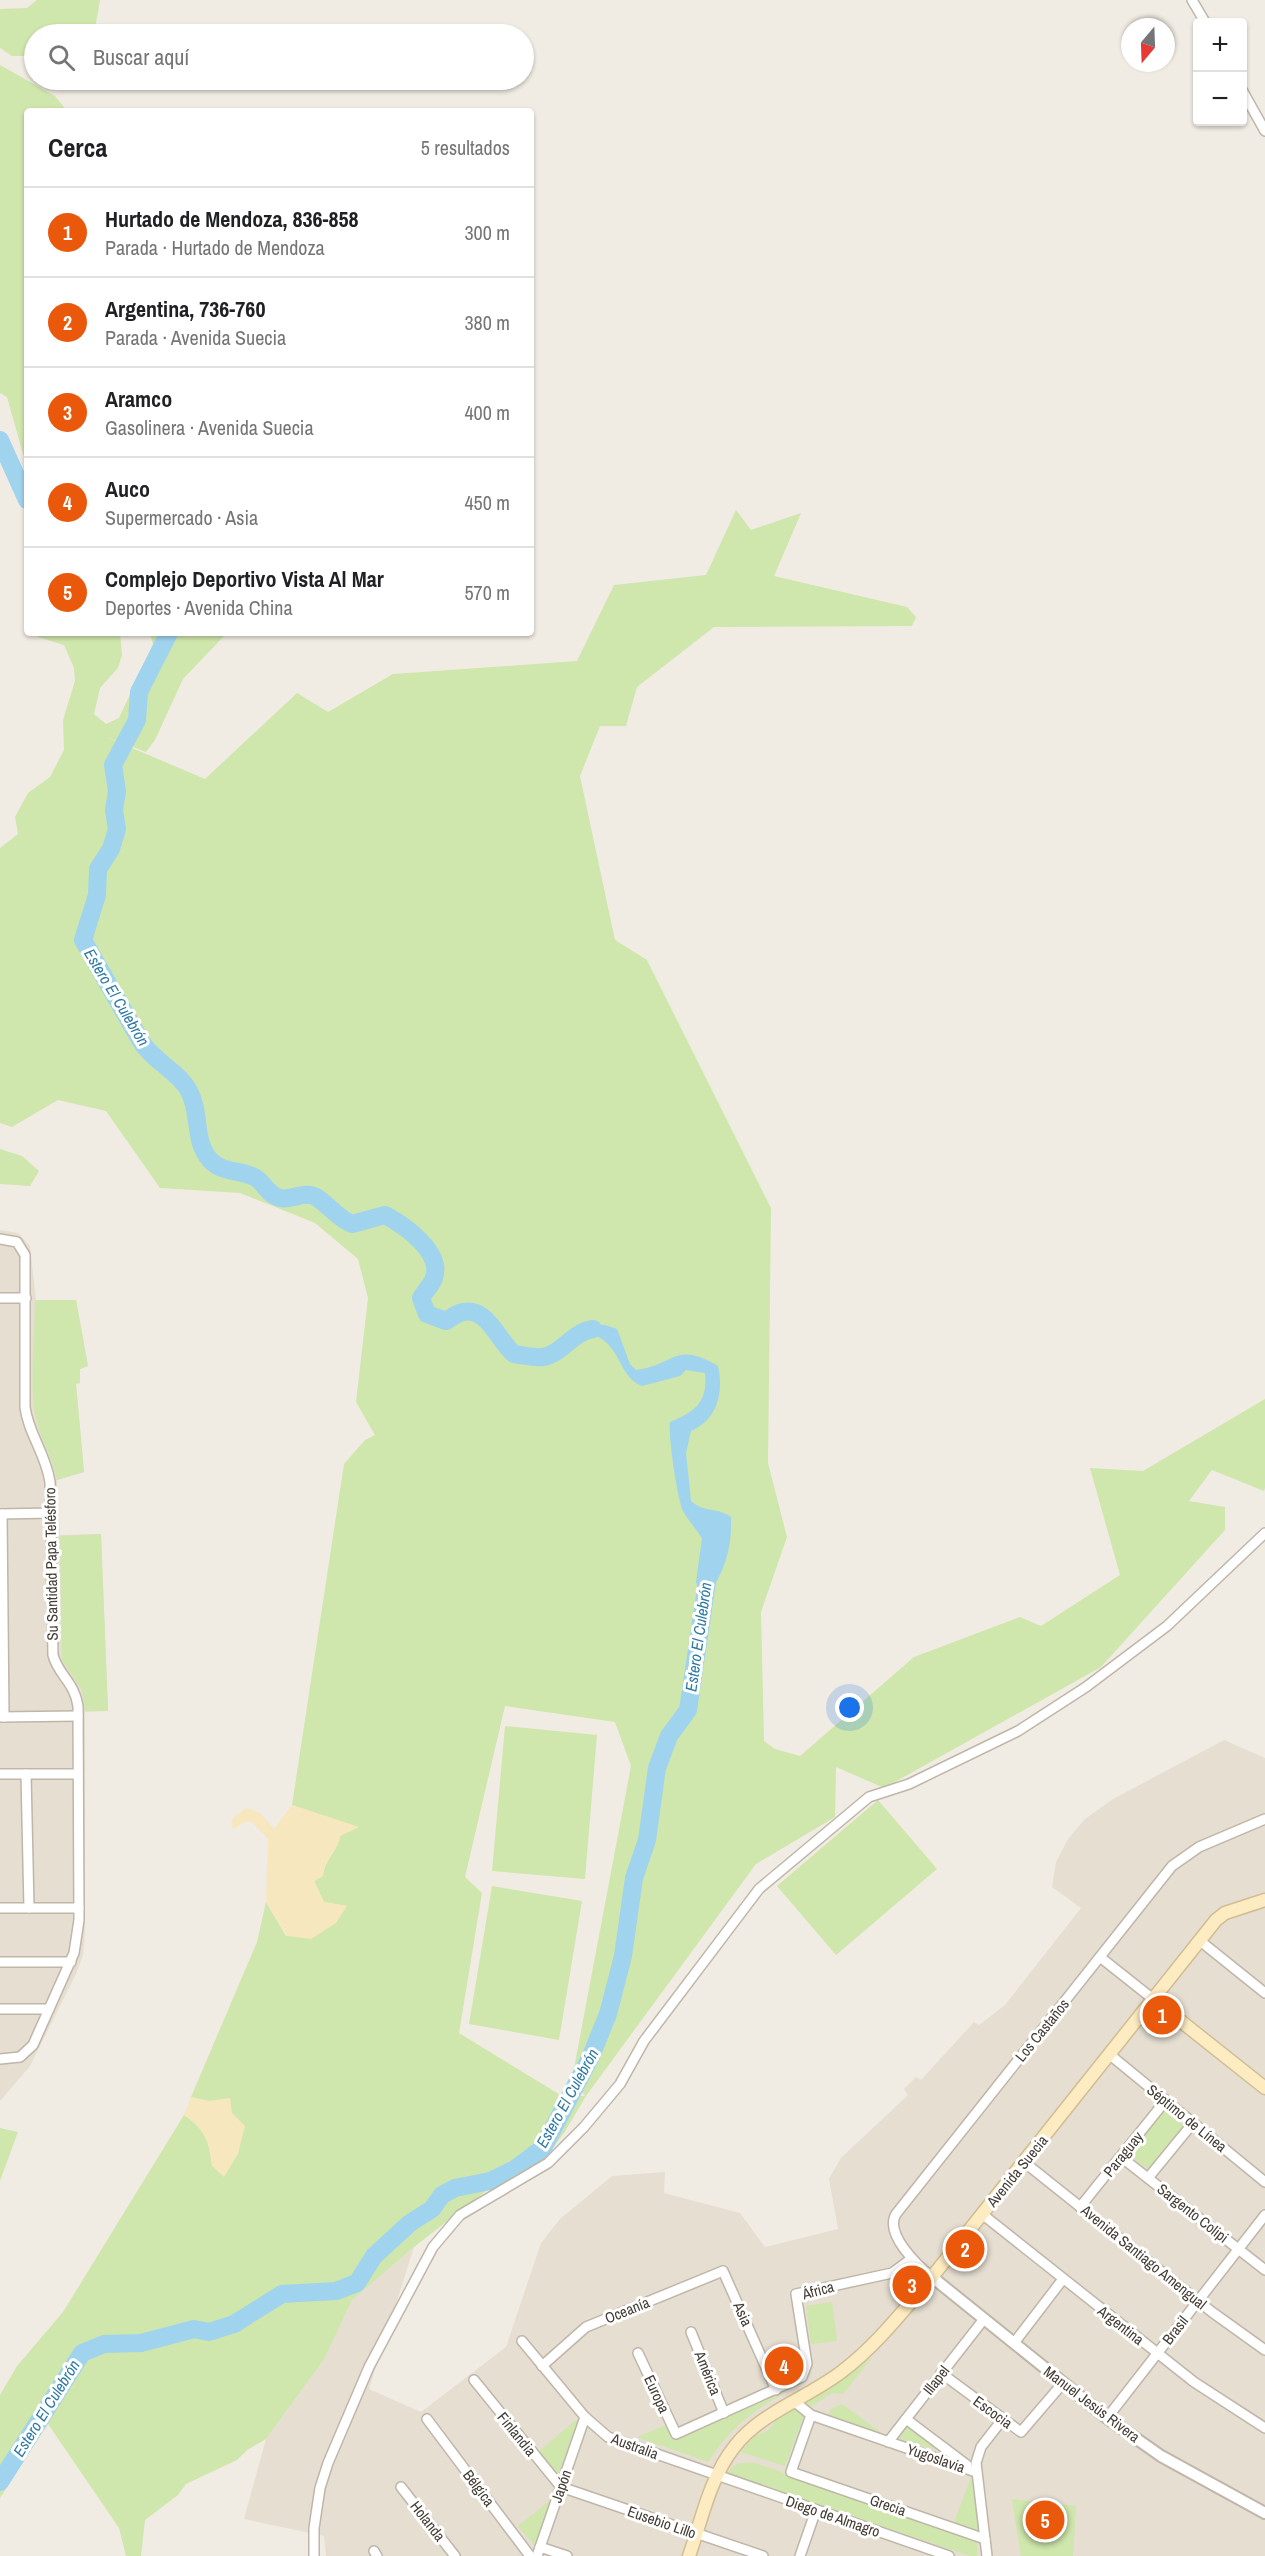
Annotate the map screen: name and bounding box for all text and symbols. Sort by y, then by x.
north arrow [1121,18,1175,72]
map controls [1193,18,1247,126]
button: + [1193,18,1247,72]
search box [24,24,534,90]
icon: search [45,41,78,74]
text: Buscar aquí [93,42,189,72]
button: − [1193,72,1247,126]
text: Cerca [48,130,107,165]
text: 5 resultados [421,134,510,161]
text: Hurtado de Mendoza, 836-858 [105,204,359,234]
text: 1 [63,219,72,246]
text: 300 m [464,219,510,246]
text: Parada · Hurtado de Mendoza [105,234,325,261]
text: Argentina, 736-760 [105,294,265,324]
text: 2 [63,309,72,336]
text: 380 m [464,309,510,336]
text: Parada · Avenida Suecia [105,324,286,351]
text: Aramco [105,384,172,414]
text: 3 [63,399,72,426]
text: 400 m [464,399,510,426]
text: Gasolinera · Avenida Suecia [105,414,314,441]
text: Auco [105,474,150,504]
text: 4 [63,489,72,516]
text: 450 m [464,489,510,516]
text: Supermercado · Asia [105,504,258,531]
text: Complejo Deportivo Vista Al Mar [105,564,384,594]
text: 5 [63,579,72,606]
text: 570 m [464,579,510,606]
text: Deportes · Avenida China [105,594,293,621]
water label: Estero El Culebrón [79,944,155,1050]
street label: Su Santidad Papa Telésforo [39,1487,63,1641]
water label: Estero El Culebrón [679,1581,717,1693]
your location [835,1693,864,1722]
pin: 1 [1142,1992,1182,2038]
street label: Los Castaños [1010,1994,1074,2066]
water label: Estero El Culebrón [531,2045,603,2151]
street label: Séptimo de Línea [1143,2079,1231,2157]
street label: Paraguay [1098,2126,1148,2181]
street label: Avenida Suecia [981,2131,1053,2212]
street label: Sargento Colipi [1153,2178,1233,2248]
street label: Avenida Santiago Amengual [1076,2199,1211,2314]
pin: 2 [946,2226,984,2272]
pin: 3 [892,2262,932,2308]
street label: África [799,2276,836,2305]
street label: Oceanía [602,2291,653,2328]
street label: Asia [728,2298,758,2330]
street label: Argentina [1093,2300,1149,2350]
street label: Brasil [1157,2311,1193,2349]
pin: 4 [764,2344,804,2388]
street label: América [689,2347,726,2398]
water label: Estero El Culebrón [7,2355,85,2461]
street label: Illapel [918,2361,954,2399]
street label: Manuel Jesús Rivera [1040,2361,1145,2447]
street label: Europa [639,2372,675,2417]
street label: Escocia [969,2391,1017,2433]
street label: Finlandia [493,2407,541,2461]
street label: Australia [608,2427,662,2464]
street label: Yugoslavia [904,2438,968,2478]
street label: Bélgica [458,2465,500,2511]
street label: Japón [546,2467,576,2505]
street label: Grecia [867,2489,909,2521]
street label: Diego de Almagro [783,2490,883,2542]
street label: Holanda [406,2496,450,2546]
pin: 5 [1026,2498,1064,2542]
street label: Eusebio Lillo [625,2500,699,2544]

